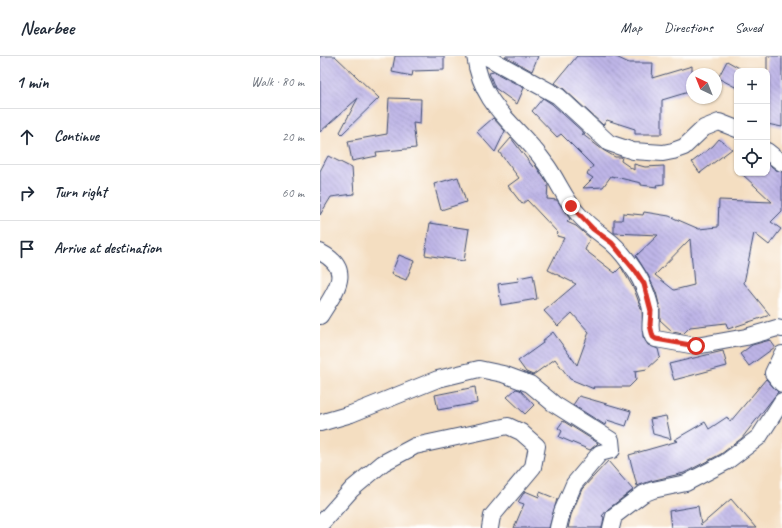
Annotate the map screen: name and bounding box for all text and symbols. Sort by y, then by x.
text: Nearbee [20,16,74,40]
text: Map [621,19,642,36]
text: Directions [664,19,713,36]
text: Saved [735,19,762,36]
north arrow [686,68,722,104]
map controls [734,68,770,176]
button: + [734,68,770,104]
text: 1 min [16,72,49,93]
text: Walk · 80 m [251,74,304,90]
button: − [734,104,770,140]
icon: ahead [16,126,38,148]
text: Continue [54,127,99,146]
text: 20 m [282,129,304,145]
button: locate [734,140,770,176]
icon: right [16,182,38,204]
text: Turn right [54,183,107,202]
text: 60 m [282,185,304,201]
route end [562,197,580,215]
icon: arrive [16,238,38,260]
text: Arrive at destination [54,239,161,258]
route start [687,337,705,355]

